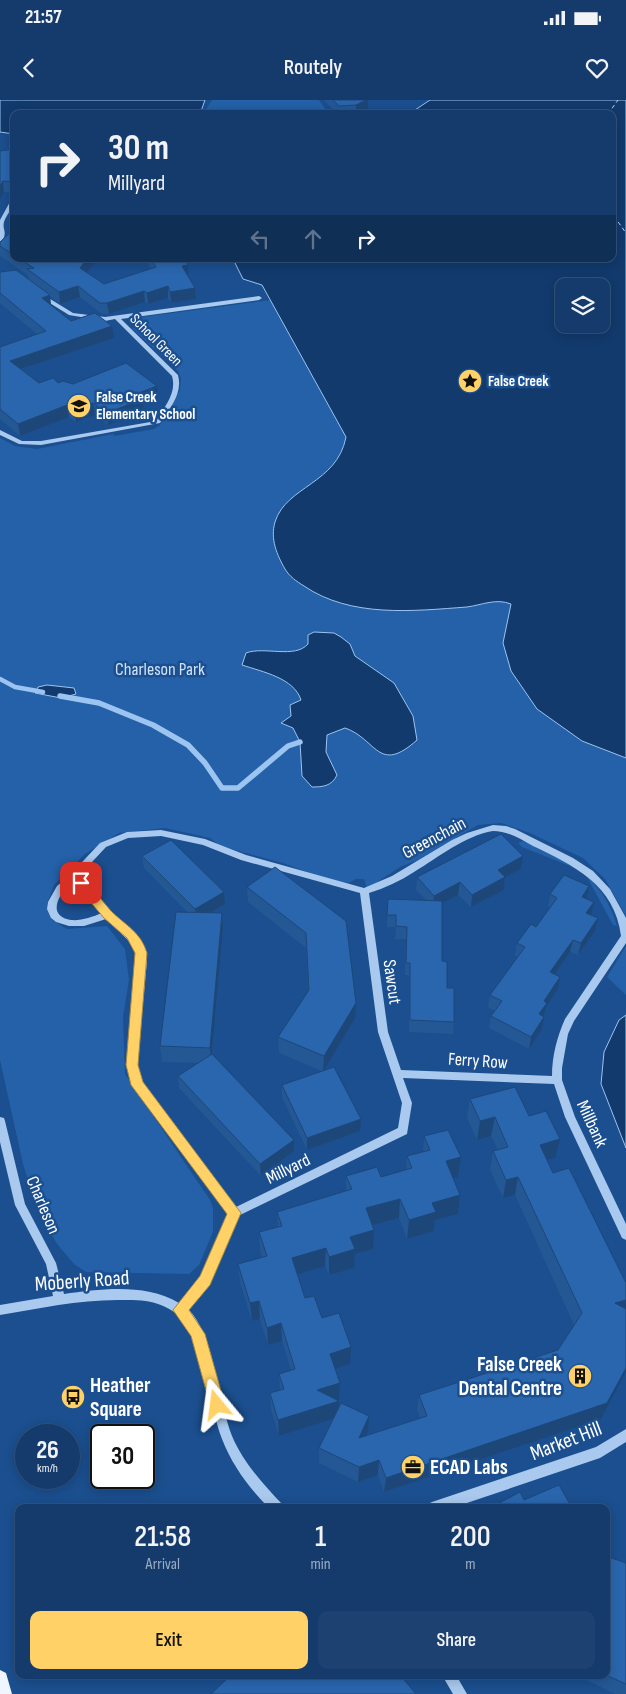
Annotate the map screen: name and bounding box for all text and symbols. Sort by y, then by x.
text: 21:57 [25,6,62,29]
icon: back [15,54,43,82]
text: Routely [284,54,342,81]
icon: heart [583,54,611,82]
text: 30 m [108,127,169,170]
icon: right [25,130,90,195]
text: Millyard [108,170,165,197]
icon: left [246,225,274,253]
icon: ahead [299,225,327,253]
icon: right [352,225,380,253]
map controls [555,278,610,333]
button: layers [555,278,610,333]
street label: School Green [126,310,186,370]
place icon: False Creek [457,368,483,394]
place label: False Creek [488,372,549,391]
place label: False Creek Elementary School [96,388,195,424]
school or university icon: False Creek Elementary School [66,393,92,419]
park label: Charleson Park [115,659,205,680]
street label: Greenchain [399,813,469,863]
pin [60,862,102,904]
icon: arrive [67,869,95,897]
street label: Sawcut [378,958,406,1006]
street label: Ferry Row [447,1048,509,1074]
street label: Millbank [572,1097,612,1151]
street label: Millyard [262,1149,314,1189]
street label: Charleson [21,1173,65,1237]
street label: Moberly Road [34,1265,130,1297]
place label: False Creek Dental Centre [458,1352,562,1401]
building icon: False Creek Dental Centre [567,1363,593,1389]
place label: Heather Square [90,1373,151,1422]
position arrow [190,1378,242,1430]
bus stop icon: Heather Square [60,1384,86,1410]
street label: Market Hill [527,1416,605,1466]
speed limit sign: 30 [90,1424,155,1489]
text: 26 [36,1435,59,1466]
office icon: ECAD Labs [400,1454,426,1480]
place label: ECAD Labs [430,1455,508,1480]
text: km/h [37,1461,58,1476]
text: 21:58 [134,1519,191,1555]
text: 1 [315,1519,326,1555]
text: 200 [450,1519,491,1555]
text: Arrival [146,1555,180,1574]
text: min [311,1555,331,1574]
text: m [465,1555,475,1574]
button: Exit [30,1611,308,1669]
button: Share [318,1611,595,1669]

